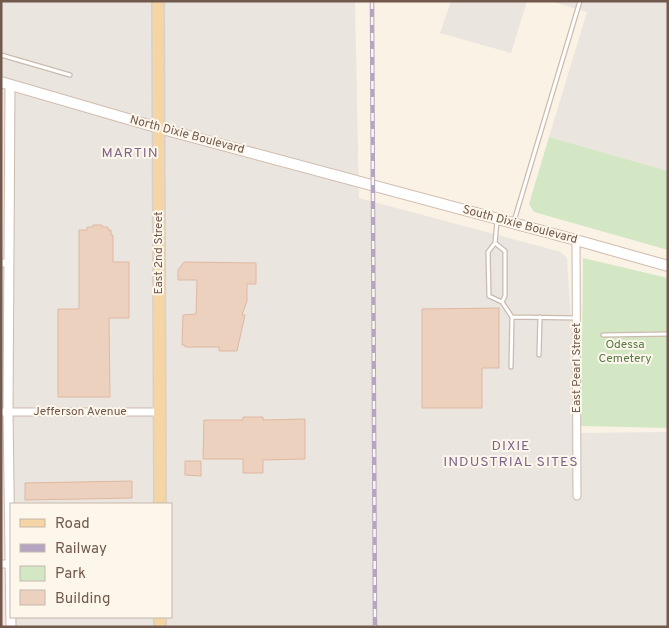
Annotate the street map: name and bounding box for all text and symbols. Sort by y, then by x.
street label: North Dixie Boulevard [128,112,246,158]
district label: MARTIN [101,145,159,162]
street label: South Dixie Boulevard [461,202,579,248]
street label: East 2nd Street [151,211,167,295]
street label: East Pearl Street [569,323,585,413]
park label: Odessa Cemetery [598,337,652,367]
street label: Jefferson Avenue [33,404,127,420]
district label: DIXIE INDUSTRIAL SITES [443,438,579,471]
legend [10,503,172,618]
text: Road [55,515,90,534]
text: Railway [55,540,107,559]
text: Park [55,565,86,584]
text: Building [55,590,110,609]

